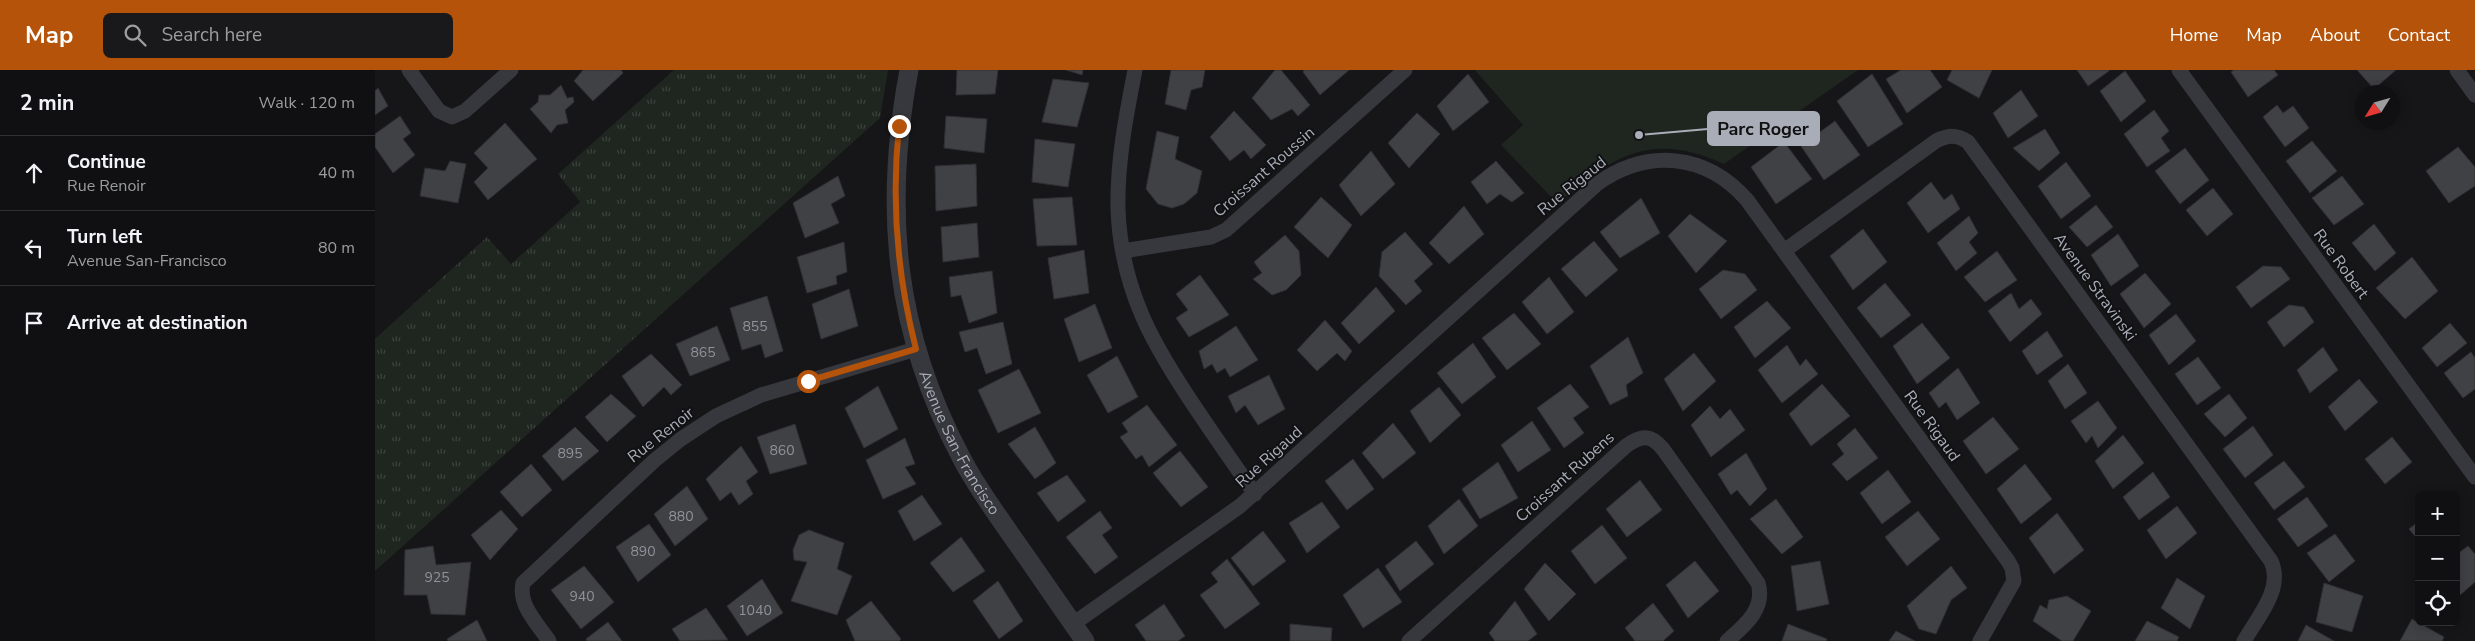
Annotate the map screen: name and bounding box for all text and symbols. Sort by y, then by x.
search box [103,13,453,58]
text: Map [25,19,73,51]
icon: search [121,21,149,49]
text: Search here [161,22,262,48]
text: Home [2170,23,2218,47]
text: Map [2246,23,2282,47]
text: About [2310,23,2360,47]
text: Contact [2388,23,2450,47]
north arrow [2355,85,2400,130]
text: 2 min [20,89,74,117]
text: Walk · 120 m [259,92,355,114]
callout: Parc Roger [1708,112,1819,145]
route end [888,115,911,138]
text: Parc Roger [1717,117,1809,141]
street label: Croissant Roussin [1208,122,1320,222]
text: Continue [67,149,146,175]
street label: Rue Rigaud [1533,151,1611,221]
icon: ahead [20,159,48,187]
text: 40 m [318,162,355,184]
text: Rue Renoir [67,175,146,197]
text: Turn left [67,224,142,250]
street label: Rue Robert [2308,225,2374,304]
street label: Avenue Stravinski [2048,229,2142,345]
icon: left [20,234,48,262]
text: 80 m [318,237,355,259]
text: Avenue San-Francisco [67,250,227,272]
icon: arrive [20,309,48,337]
text: Arrive at destination [67,310,248,336]
house number: 855 [742,317,768,336]
house number: 865 [690,343,716,362]
street label: Avenue San-Francisco [913,368,1005,519]
route start [797,370,820,393]
street label: Rue Rigaud [1899,386,1965,466]
street label: Rue Renoir [623,402,699,468]
street label: Rue Rigaud [1231,421,1307,493]
street label: Croissant Rubens [1511,427,1619,527]
house number: 860 [769,441,795,460]
house number: 895 [557,444,583,463]
map controls [2415,491,2460,626]
button: + [2415,491,2460,536]
house number: 880 [668,507,694,526]
button: − [2415,536,2460,581]
house number: 890 [630,542,656,561]
house number: 925 [424,568,450,587]
button: locate [2415,581,2460,626]
house number: 940 [569,587,595,606]
house number: 1040 [738,601,772,620]

